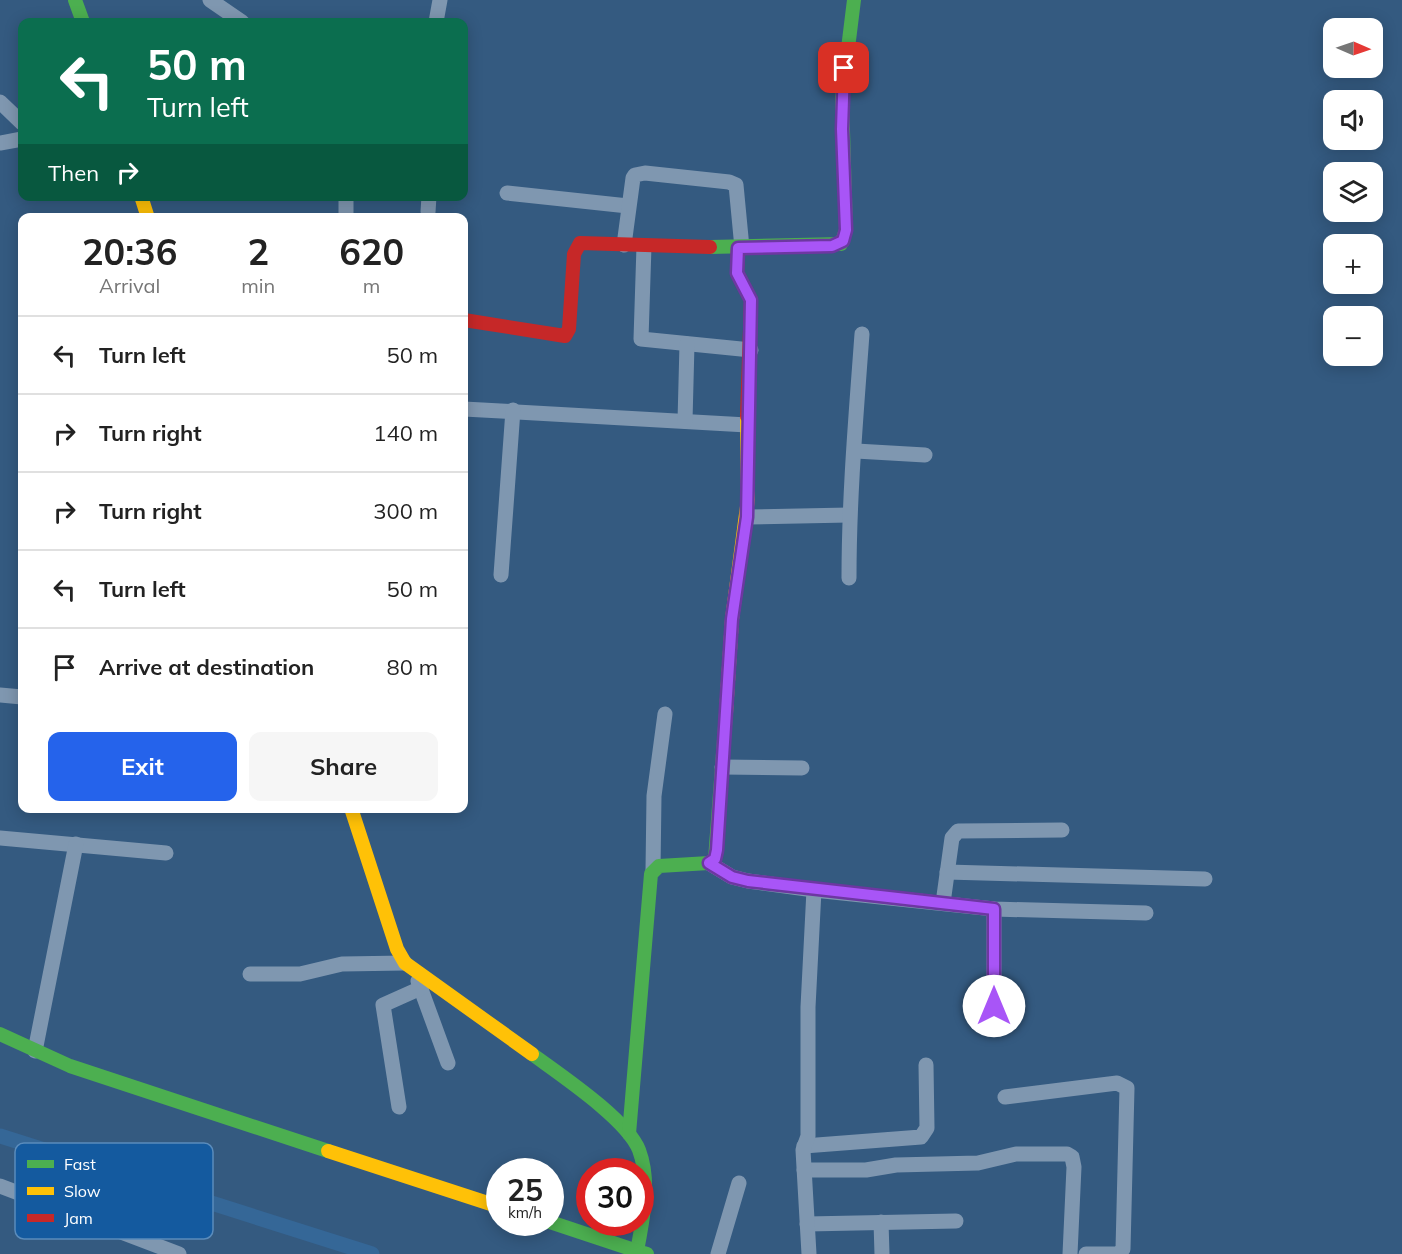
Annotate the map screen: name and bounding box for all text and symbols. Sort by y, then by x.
north arrow [1323,18,1383,78]
map controls [1323,18,1383,366]
text: 50 m [147,38,247,91]
icon: left [48,42,126,120]
pin [818,42,869,93]
icon: arrive [827,51,860,84]
text: Turn left [147,90,249,124]
button: sound [1323,90,1383,150]
icon: right [111,156,144,189]
text: Then [48,159,99,187]
button: layers [1323,162,1383,222]
text: 20:36 [82,229,177,274]
text: 2 [247,229,269,274]
text: 620 [339,229,404,274]
button: + [1323,234,1383,294]
text: Arrival [99,273,160,298]
text: min [241,273,275,298]
text: m [363,273,380,298]
button: − [1323,306,1383,366]
icon: left [48,339,81,372]
text: Turn left [99,341,186,369]
text: 50 m [387,341,438,369]
icon: right [48,417,81,450]
text: Turn right [99,419,202,447]
text: 140 m [373,419,438,447]
icon: right [48,495,81,528]
text: Turn right [99,497,202,525]
text: 300 m [373,497,438,525]
icon: left [48,573,81,606]
text: Turn left [99,575,186,603]
text: 50 m [387,575,438,603]
icon: arrive [48,651,81,684]
text: Arrive at destination [99,653,314,681]
text: 80 m [387,653,438,681]
button: Exit [48,732,237,801]
button: Share [249,732,438,801]
position arrow [962,974,1026,1038]
legend [15,1143,213,1239]
text: Fast [64,1154,96,1174]
speed limit sign: 30 [576,1158,654,1236]
text: 25 [507,1171,543,1209]
text: Slow [64,1181,101,1201]
text: km/h [508,1203,542,1222]
text: Jam [64,1208,93,1228]

